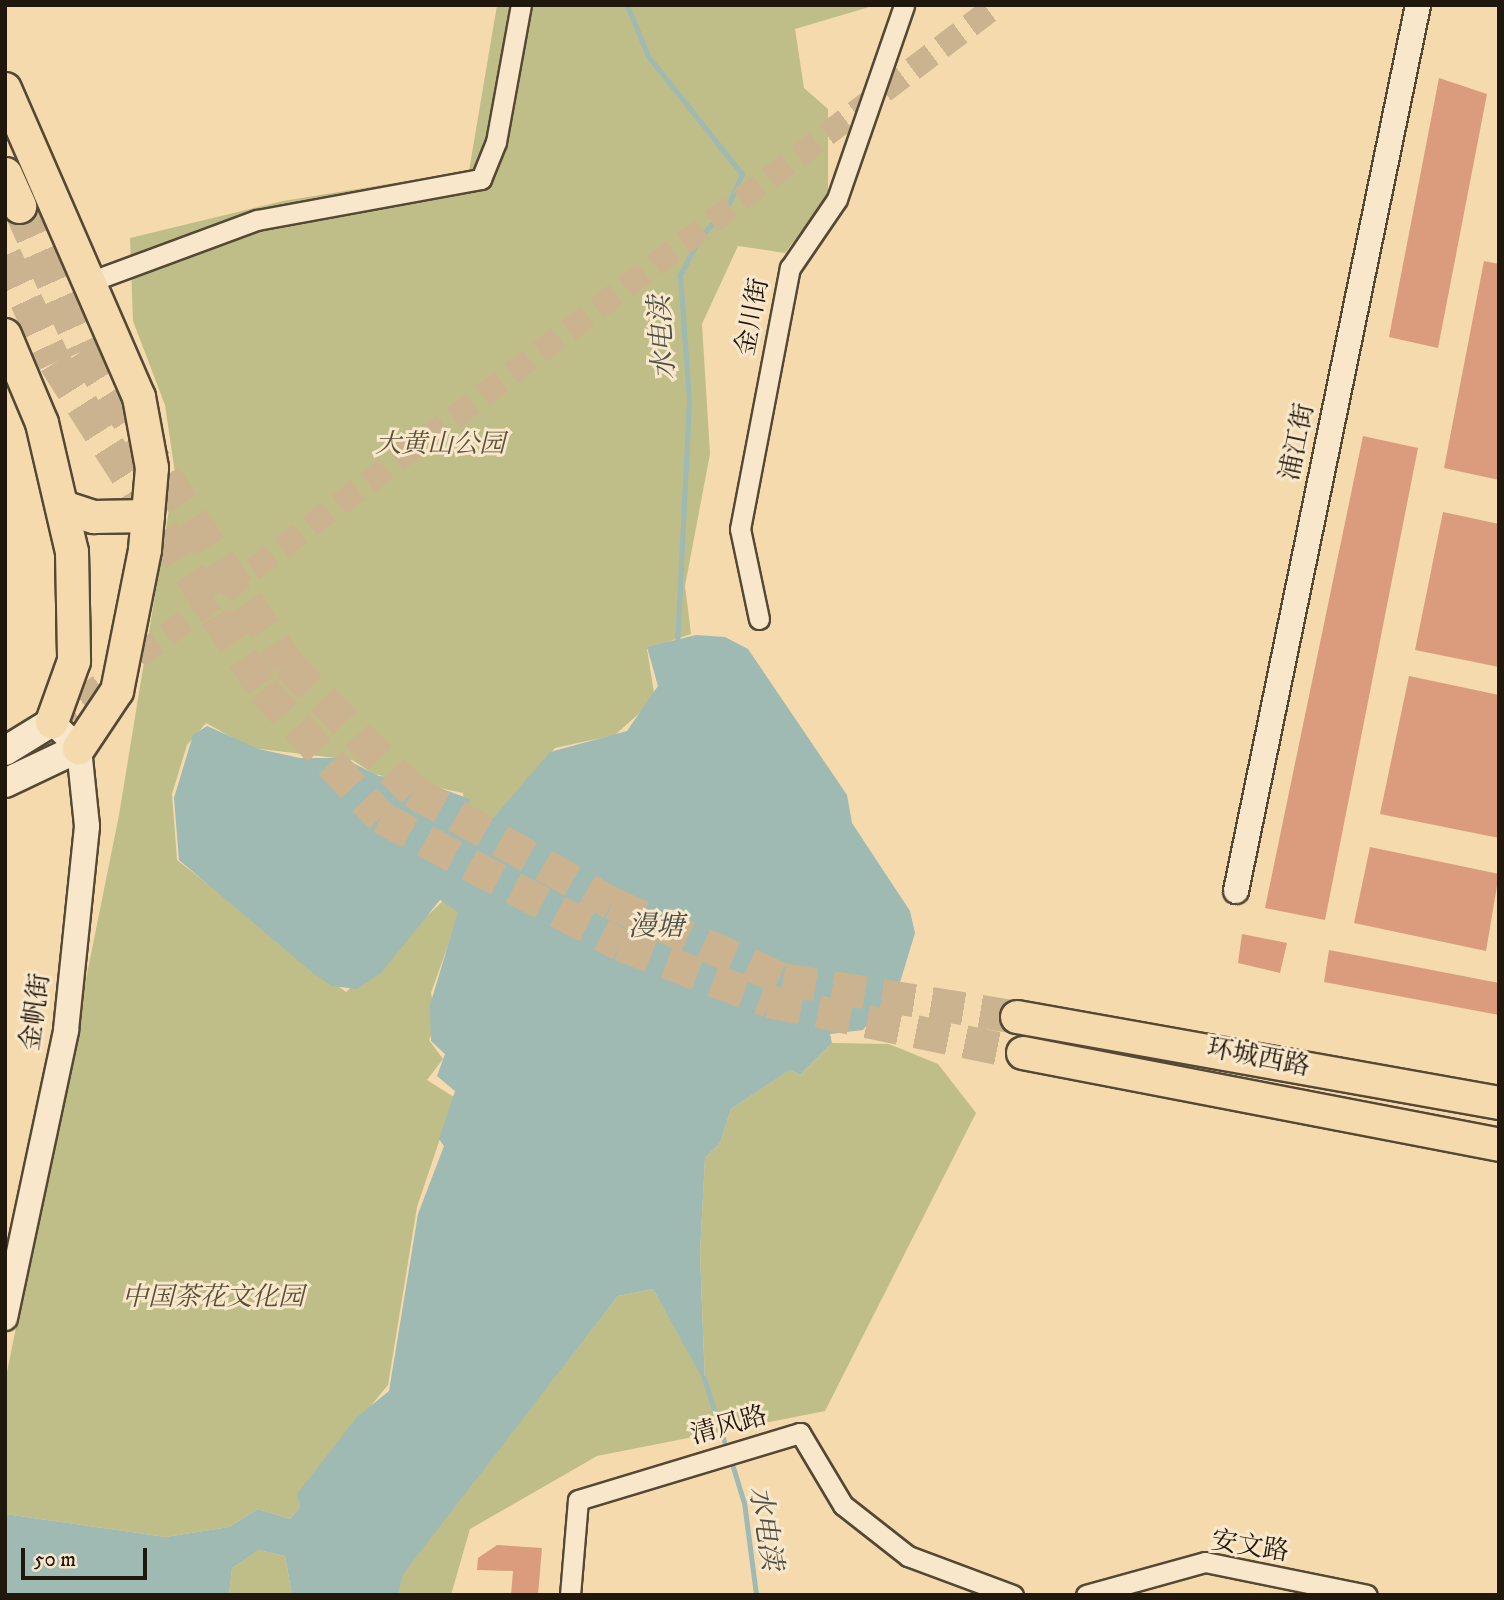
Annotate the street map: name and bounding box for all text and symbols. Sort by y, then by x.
street label: 金川街 [730,276,776,358]
water label: 水电渎 [643,295,683,381]
street label: 浦江街 [1275,401,1321,483]
park label: 大黄山公园 [375,429,505,461]
water label: 漫塘 [628,910,684,944]
street label: 金帆街 [15,971,57,1053]
street label: 环城西路 [1204,1033,1312,1083]
park label: 中国茶花文化园 [122,1282,304,1314]
street label: 清风路 [687,1400,771,1452]
water label: 水电渎 [742,1484,788,1572]
street label: 安文路 [1209,1525,1291,1569]
scale bar [24,1534,150,1578]
text: 50 m [34,1547,76,1573]

